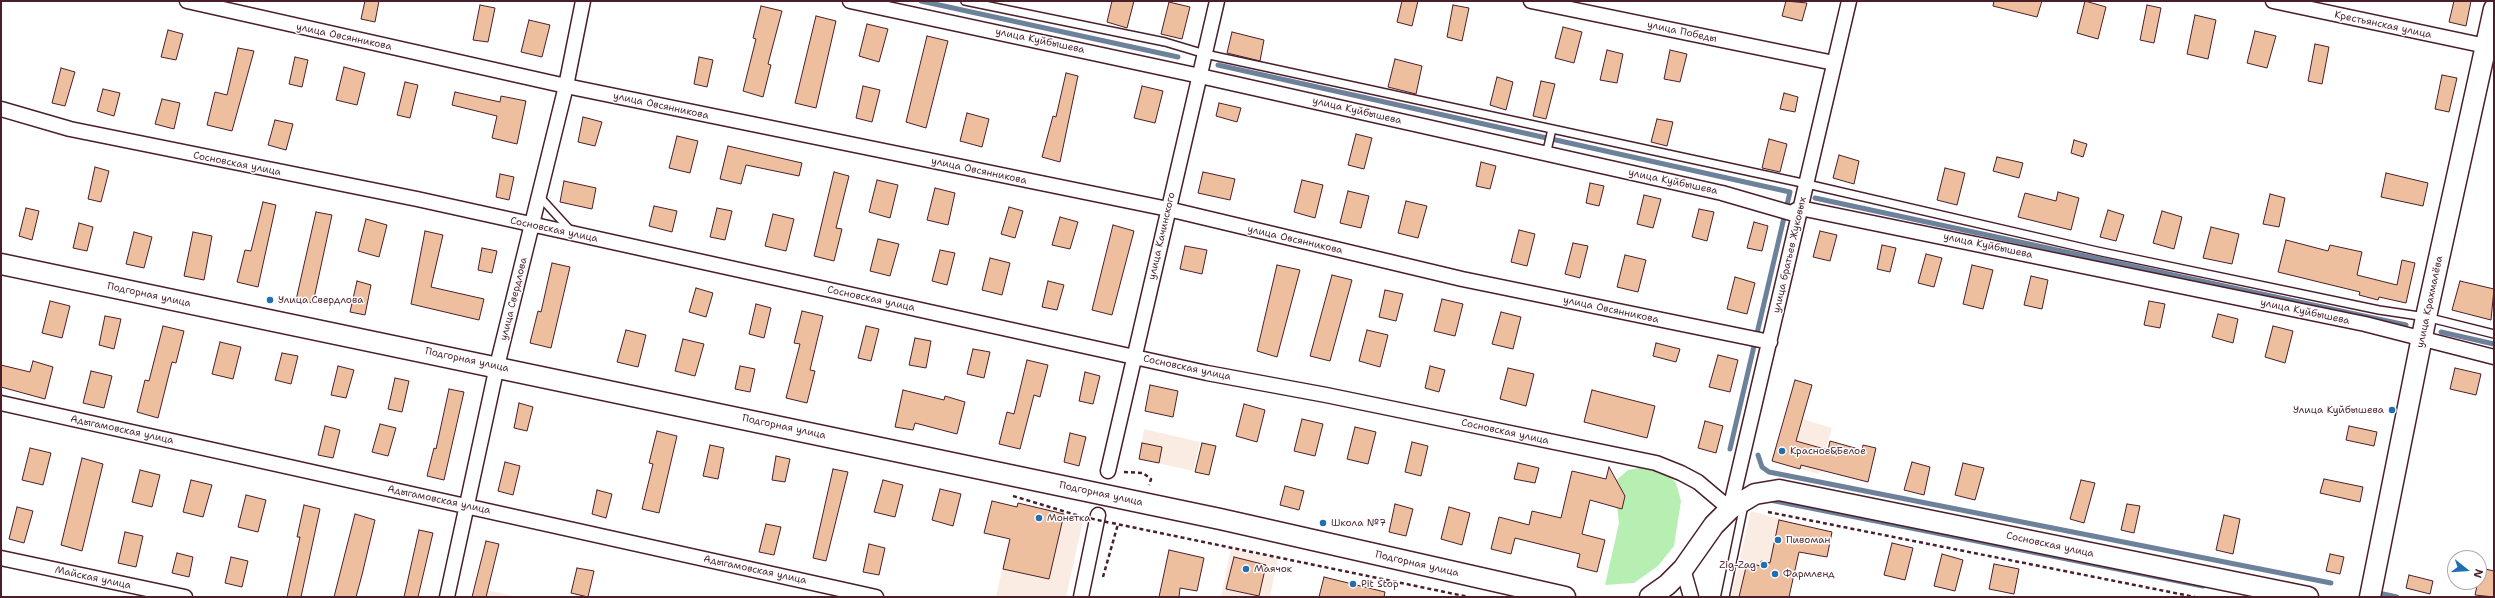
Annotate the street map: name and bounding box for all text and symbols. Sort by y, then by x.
street label: Крестьянская улица [2333,9,2433,41]
street label: улица Победы [1646,19,1718,45]
street label: улица Овсянникова [295,21,393,53]
street label: улица Куйбышева [994,26,1086,56]
street label: улица Овсянникова [612,90,710,122]
street label: улица Куйбышева [1311,95,1403,127]
street label: Сосновская улица [192,150,282,178]
street label: улица Овсянникова [930,155,1028,187]
street label: улица Куйбышева [1627,167,1719,197]
street label: улица Качинского [1146,191,1178,281]
street label: улица братьев Жуковых [1771,196,1809,314]
street label: Сосновская улица [509,215,599,245]
street label: улица Овсянникова [1246,223,1344,257]
street label: улица Куйбышева [1942,231,2034,261]
street label: улица Крахмалёва [2414,255,2446,349]
street label: улица Свердлова [498,256,530,342]
street label: Подгорная улица [106,280,192,310]
street label: Сосновская улица [826,284,916,314]
place label: Улица Свердлова [278,294,363,306]
street label: улица Овсянникова [1562,294,1660,326]
marker: Улица Свердлова [265,295,275,305]
street label: улица Куйбышева [2259,297,2351,327]
street label: Подгорная улица [424,345,510,375]
street label: Сосновская улица [1142,353,1232,383]
place label: Улица Куйбышева [2293,404,2384,416]
marker: Улица Куйбышева [2387,405,2397,415]
street label: Подгорная улица [741,412,827,442]
street label: Адыгамовская улица [69,413,175,447]
street label: Сосновская улица [1460,417,1550,447]
place label: Красное&Белое [1790,445,1866,457]
marker: Красное&Белое [1777,446,1787,456]
street label: Подгорная улица [1058,479,1144,509]
street label: Адыгамовская улица [386,483,492,517]
place label: Монетка [1047,512,1090,524]
marker: Монетка [1034,513,1044,523]
place label: Школа №7 [1331,517,1386,529]
marker: Школа №7 [1318,518,1328,528]
street label: Сосновская улица [2005,530,2095,560]
place label: Пивоман [1786,534,1830,546]
marker: Пивоман [1773,535,1783,545]
street label: Подгорная улица [1374,549,1460,579]
north arrow [2447,550,2487,590]
street label: Адыгамовская улица [702,553,808,587]
place label: Zig-Zag [1719,559,1756,571]
marker: Zig-Zag [1759,560,1769,570]
place label: Маячок [1254,563,1292,575]
street label: Майская улица [54,564,132,592]
marker: Маячок [1241,564,1251,574]
text: N [2470,567,2486,580]
place label: Фармленд [1783,568,1835,580]
marker: Фармленд [1770,569,1780,579]
place label: Pit Stop [1361,578,1398,590]
marker: Pit Stop [1348,579,1358,589]

